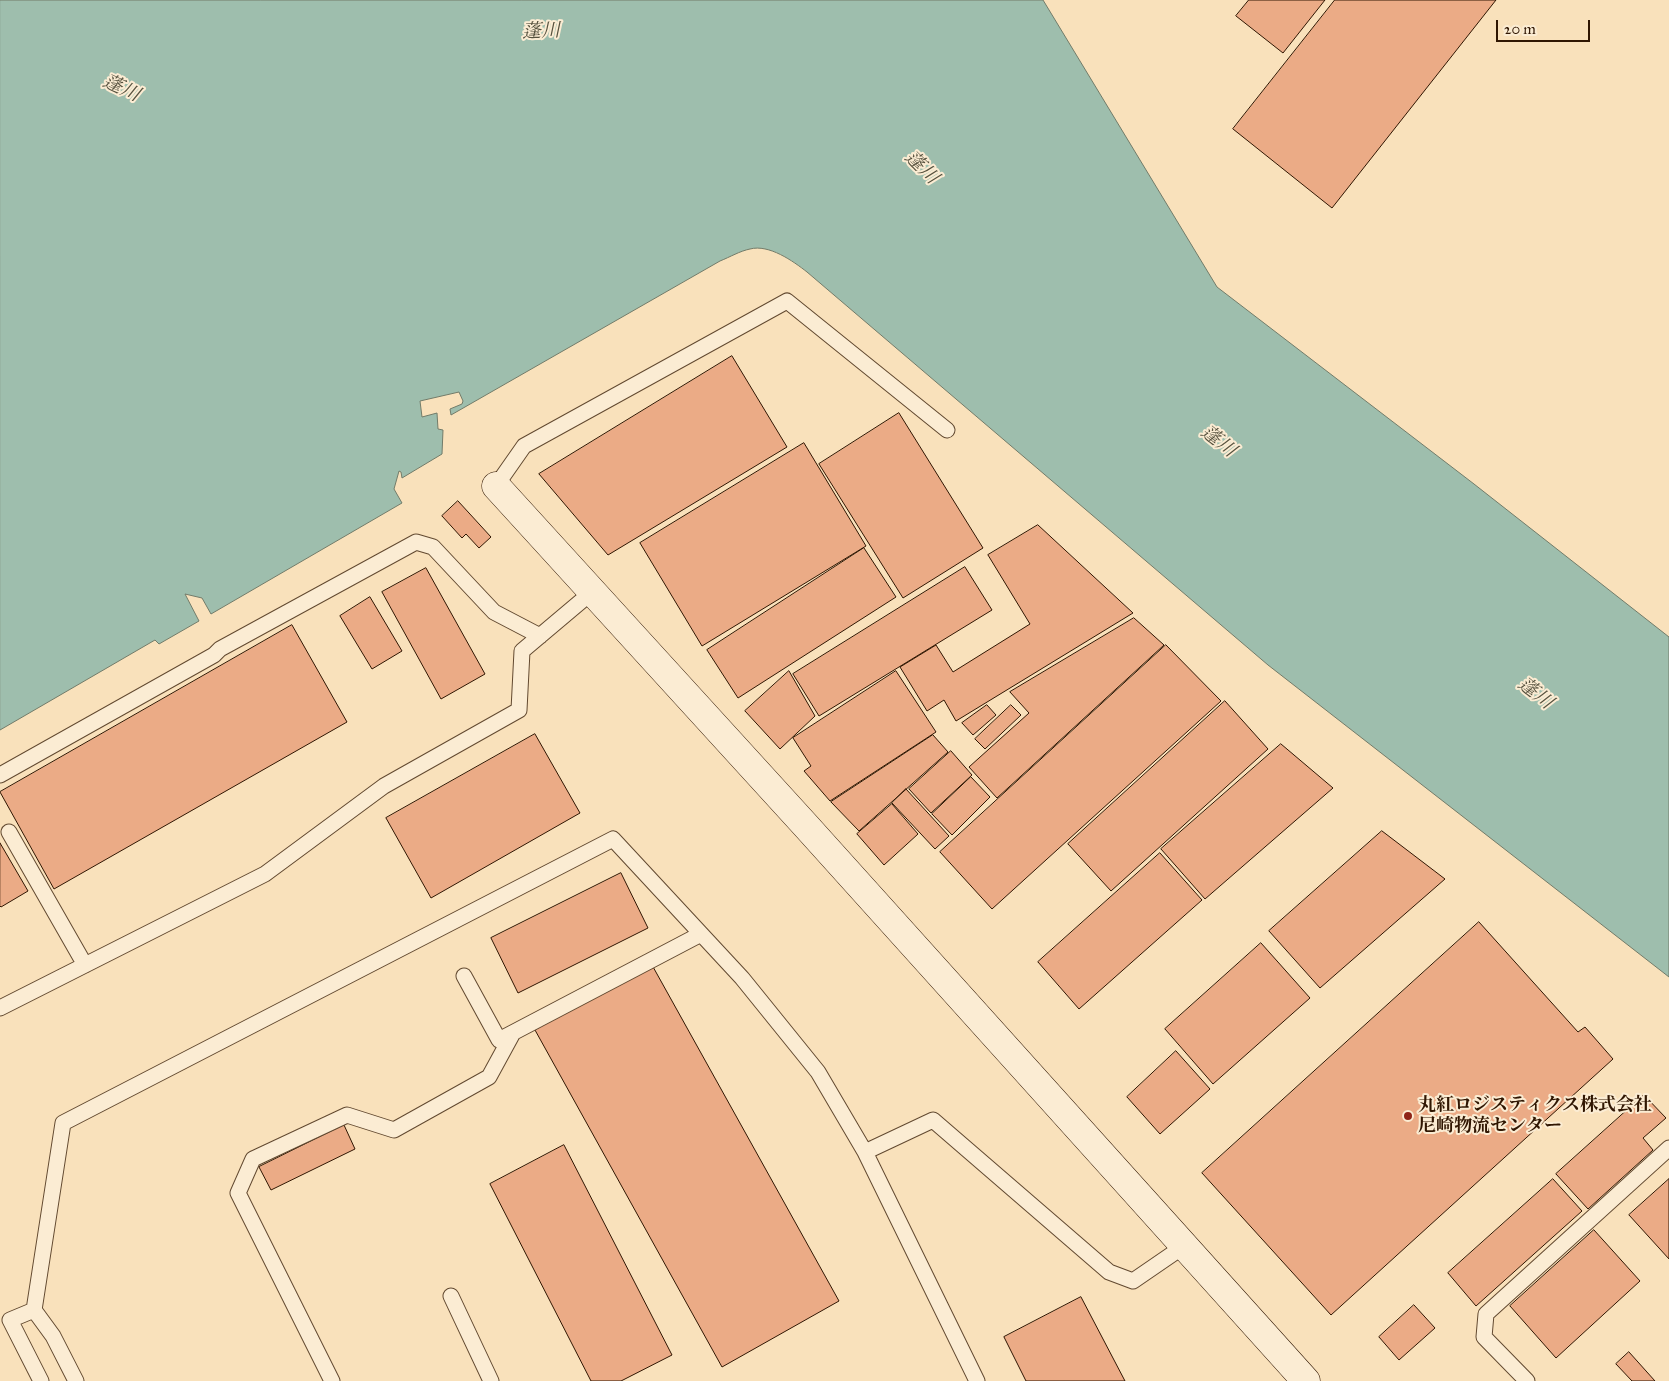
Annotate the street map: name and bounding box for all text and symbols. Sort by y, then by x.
scale bar [1499,10,1593,42]
water label: 蓬川 [522,20,560,44]
text: 20 m [1504,20,1536,38]
water label: 蓬川 [99,71,143,107]
water label: 蓬川 [899,147,943,189]
water label: 蓬川 [1196,421,1240,463]
water label: 蓬川 [1513,673,1557,715]
place label: 丸紅ロジスティクス株式会社 尼崎物流センター [1418,1095,1652,1138]
marker: 丸紅ロジスティクス株式会社 尼崎物流センター [1402,1110,1414,1122]

